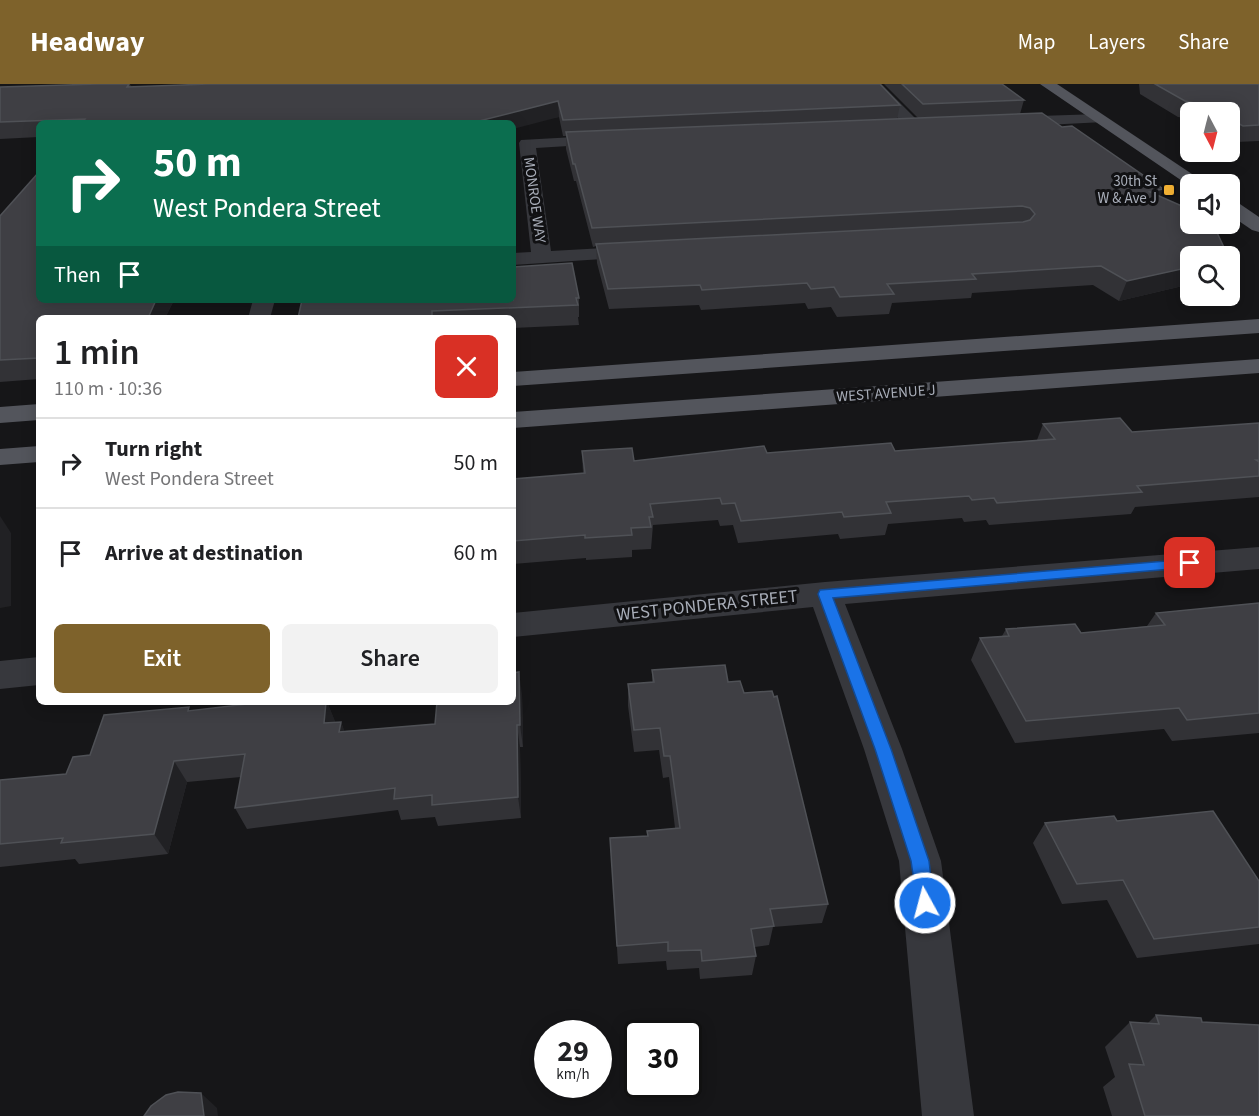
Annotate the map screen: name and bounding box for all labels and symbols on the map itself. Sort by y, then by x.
north arrow [1180,102,1240,162]
street label: MONROE WAY [518,156,551,245]
place label: 30th St W & Ave J [1097,171,1157,209]
marker: 30th St W & Ave J [1162,183,1176,197]
street label: WEST AVENUE J [836,380,936,407]
pin [1164,537,1215,588]
street label: WEST PONDERA STREET [615,584,799,627]
position arrow [893,871,957,935]
speed limit sign: 30 [624,1020,702,1098]

